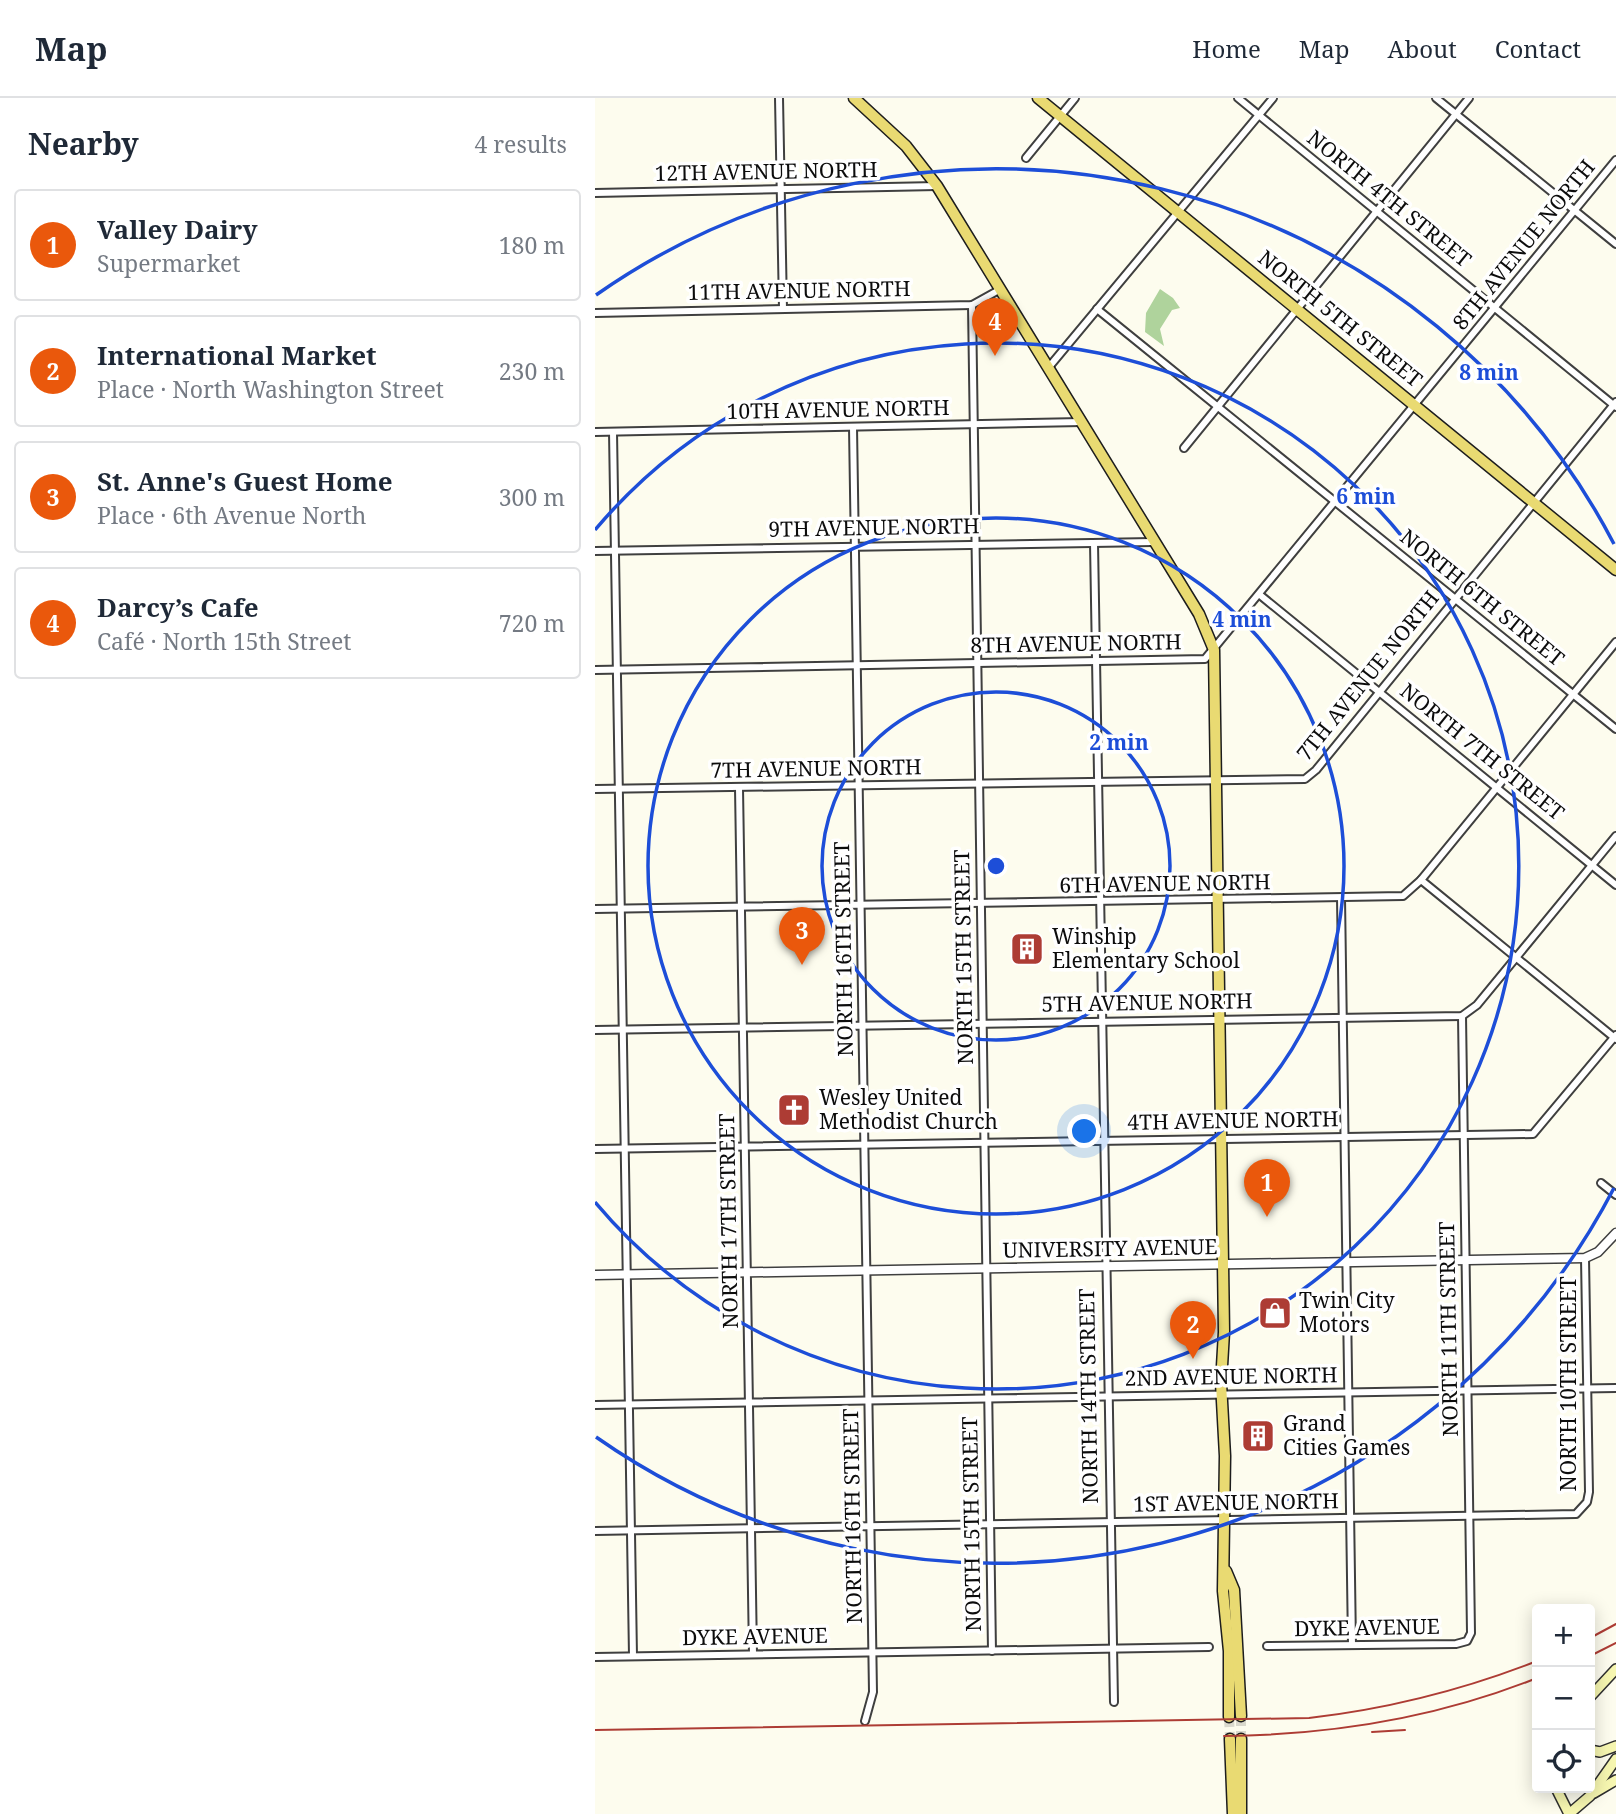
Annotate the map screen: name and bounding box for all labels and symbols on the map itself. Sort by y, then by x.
street label: NORTH 4TH STREET [1302,123,1478,273]
street label: 8TH AVENUE NORTH [1446,153,1601,335]
street label: 12TH AVENUE NORTH [654,155,878,187]
street label: NORTH 5TH STREET [1253,243,1429,393]
street label: 11TH AVENUE NORTH [687,274,911,306]
pin: 4 [972,298,1018,356]
text: 8 min [1459,358,1519,386]
street label: 10TH AVENUE NORTH [726,393,950,425]
text: 6 min [1336,482,1396,510]
street label: 9TH AVENUE NORTH [768,511,980,543]
street label: NORTH 6TH STREET [1395,522,1571,672]
street label: 7TH AVENUE NORTH [1290,584,1445,766]
text: 4 min [1212,605,1272,633]
street label: 8TH AVENUE NORTH [970,627,1182,659]
street label: NORTH 7TH STREET [1395,676,1571,826]
text: 2 min [1089,728,1149,756]
street label: 7TH AVENUE NORTH [710,752,922,784]
street label: NORTH 16TH STREET [827,841,859,1057]
street label: NORTH 15TH STREET [947,849,979,1065]
centre of rings [984,854,1008,878]
street label: 6TH AVENUE NORTH [1059,867,1271,899]
pin: 3 [779,907,825,965]
place label: Winship Elementary School [1052,922,1240,974]
building icon: Winship Elementary School [1008,930,1046,968]
street label: 5TH AVENUE NORTH [1041,986,1253,1018]
place label: Wesley United Methodist Church [819,1083,998,1135]
church icon: Wesley United Methodist Church [775,1091,813,1129]
street label: 4TH AVENUE NORTH [1127,1104,1339,1136]
street label: NORTH 17TH STREET [712,1113,744,1329]
your location [1067,1114,1101,1148]
pin: 1 [1244,1159,1290,1217]
street label: NORTH 11TH STREET [1432,1221,1464,1437]
street label: UNIVERSITY AVENUE [1002,1232,1218,1264]
street label: NORTH 10TH STREET [1554,1276,1582,1492]
place label: Twin City Motors [1299,1286,1395,1338]
street label: NORTH 14TH STREET [1072,1288,1104,1504]
shop icon: Twin City Motors [1256,1294,1294,1332]
pin: 2 [1170,1301,1216,1359]
street label: 2ND AVENUE NORTH [1124,1360,1338,1392]
street label: NORTH 16TH STREET [836,1408,868,1624]
place label: Grand Cities Games [1283,1409,1410,1461]
street label: NORTH 15TH STREET [955,1416,987,1632]
building icon: Grand Cities Games [1239,1417,1277,1455]
street label: 1ST AVENUE NORTH [1133,1486,1339,1518]
street label: DYKE AVENUE [1294,1612,1440,1642]
street label: DYKE AVENUE [682,1621,828,1651]

